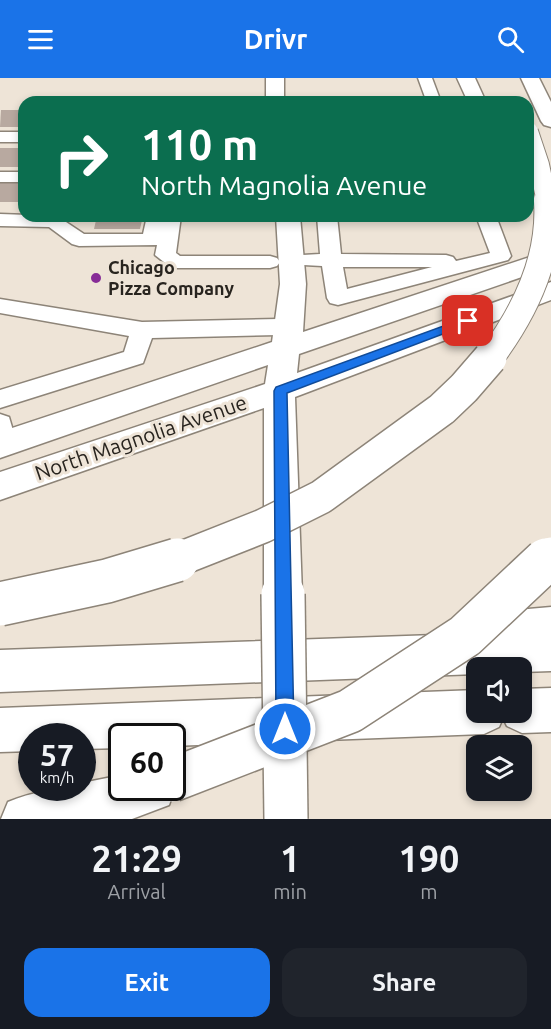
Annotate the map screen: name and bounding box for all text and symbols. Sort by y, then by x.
icon: menu [24,23,57,56]
icon: search [494,23,527,56]
text: Drivr [244,24,307,54]
icon: right [42,120,120,198]
text: 110 m [141,121,258,168]
text: North Magnolia Avenue [141,170,427,200]
place label: Chicago Pizza Company [108,257,234,298]
marker: Chicago Pizza Company [89,271,103,285]
pin [442,295,493,346]
icon: arrive [451,304,484,337]
street label: North Magnolia Avenue [32,389,250,485]
map controls [466,657,532,801]
button: sound [466,657,532,723]
position arrow [253,697,317,761]
speed limit sign: 60 [108,723,186,801]
button: layers [466,735,532,801]
text: 57 [40,738,74,772]
text: km/h [40,769,74,786]
text: 21:29 [92,838,182,879]
text: 1 [280,838,300,879]
text: 190 [398,838,459,879]
text: Arrival [108,880,166,903]
text: min [273,880,307,903]
text: m [420,880,438,903]
button: Exit [24,948,270,1017]
button: Share [282,948,527,1017]

